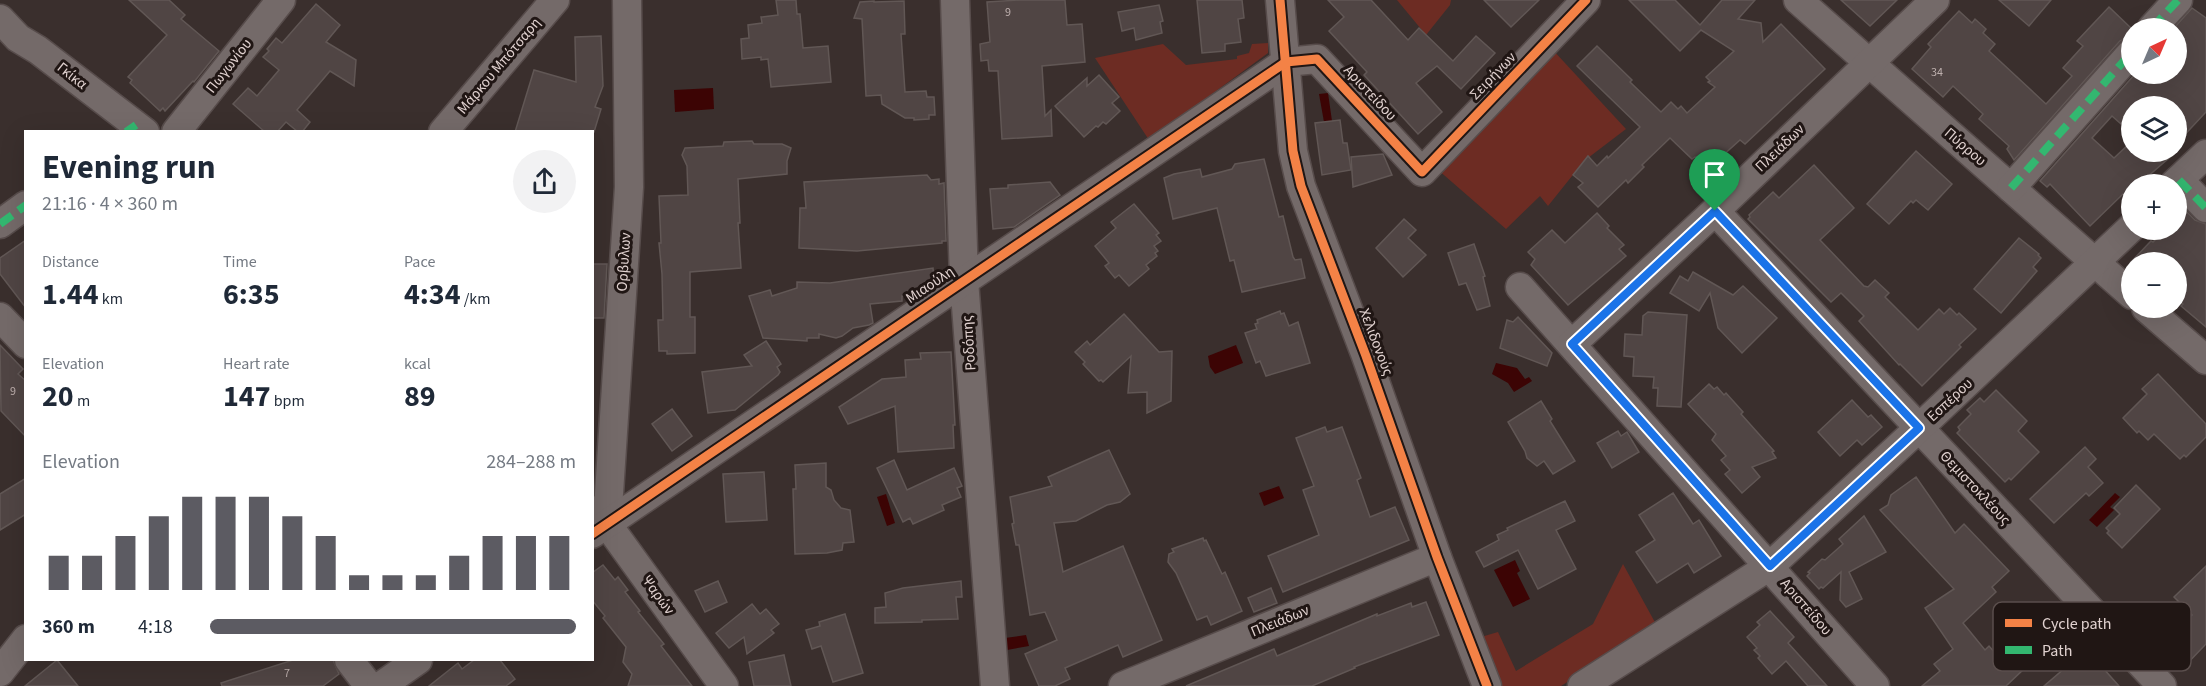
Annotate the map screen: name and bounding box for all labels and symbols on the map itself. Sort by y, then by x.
house number: 9 [1005,4,1011,21]
street label: Μάρκου Μπότσαρη [452,13,546,119]
north arrow [2121,18,2187,84]
street label: Πωγωνίου [201,34,257,98]
street label: Σειρήνων [1465,47,1521,105]
street label: Γκίκα [52,58,92,95]
street label: Αριστείδου [1339,60,1401,126]
house number: 34 [1931,64,1943,81]
street label: Πλειάδων [1751,119,1809,177]
street label: Πύρρου [1939,123,1991,171]
pin [1689,149,1740,211]
street label: Ορβυλων [611,232,637,292]
street label: Μιαούλη [902,261,958,309]
street label: Χελιδονούς [1354,305,1399,379]
street label: Ροδόπης [957,314,981,371]
street label: Εσπέρου [1923,373,1977,427]
house number: 9 [10,383,16,400]
street label: Θεμιστοκλέους [1935,446,2015,530]
street label: Ψαρών [637,571,679,619]
street label: Αριστείδου [1775,574,1837,640]
street label: Πλειάδων [1248,600,1312,642]
legend [1993,602,2191,671]
text: Cycle path [2042,613,2111,635]
text: Path [2042,640,2072,662]
house number: 7 [284,665,290,682]

